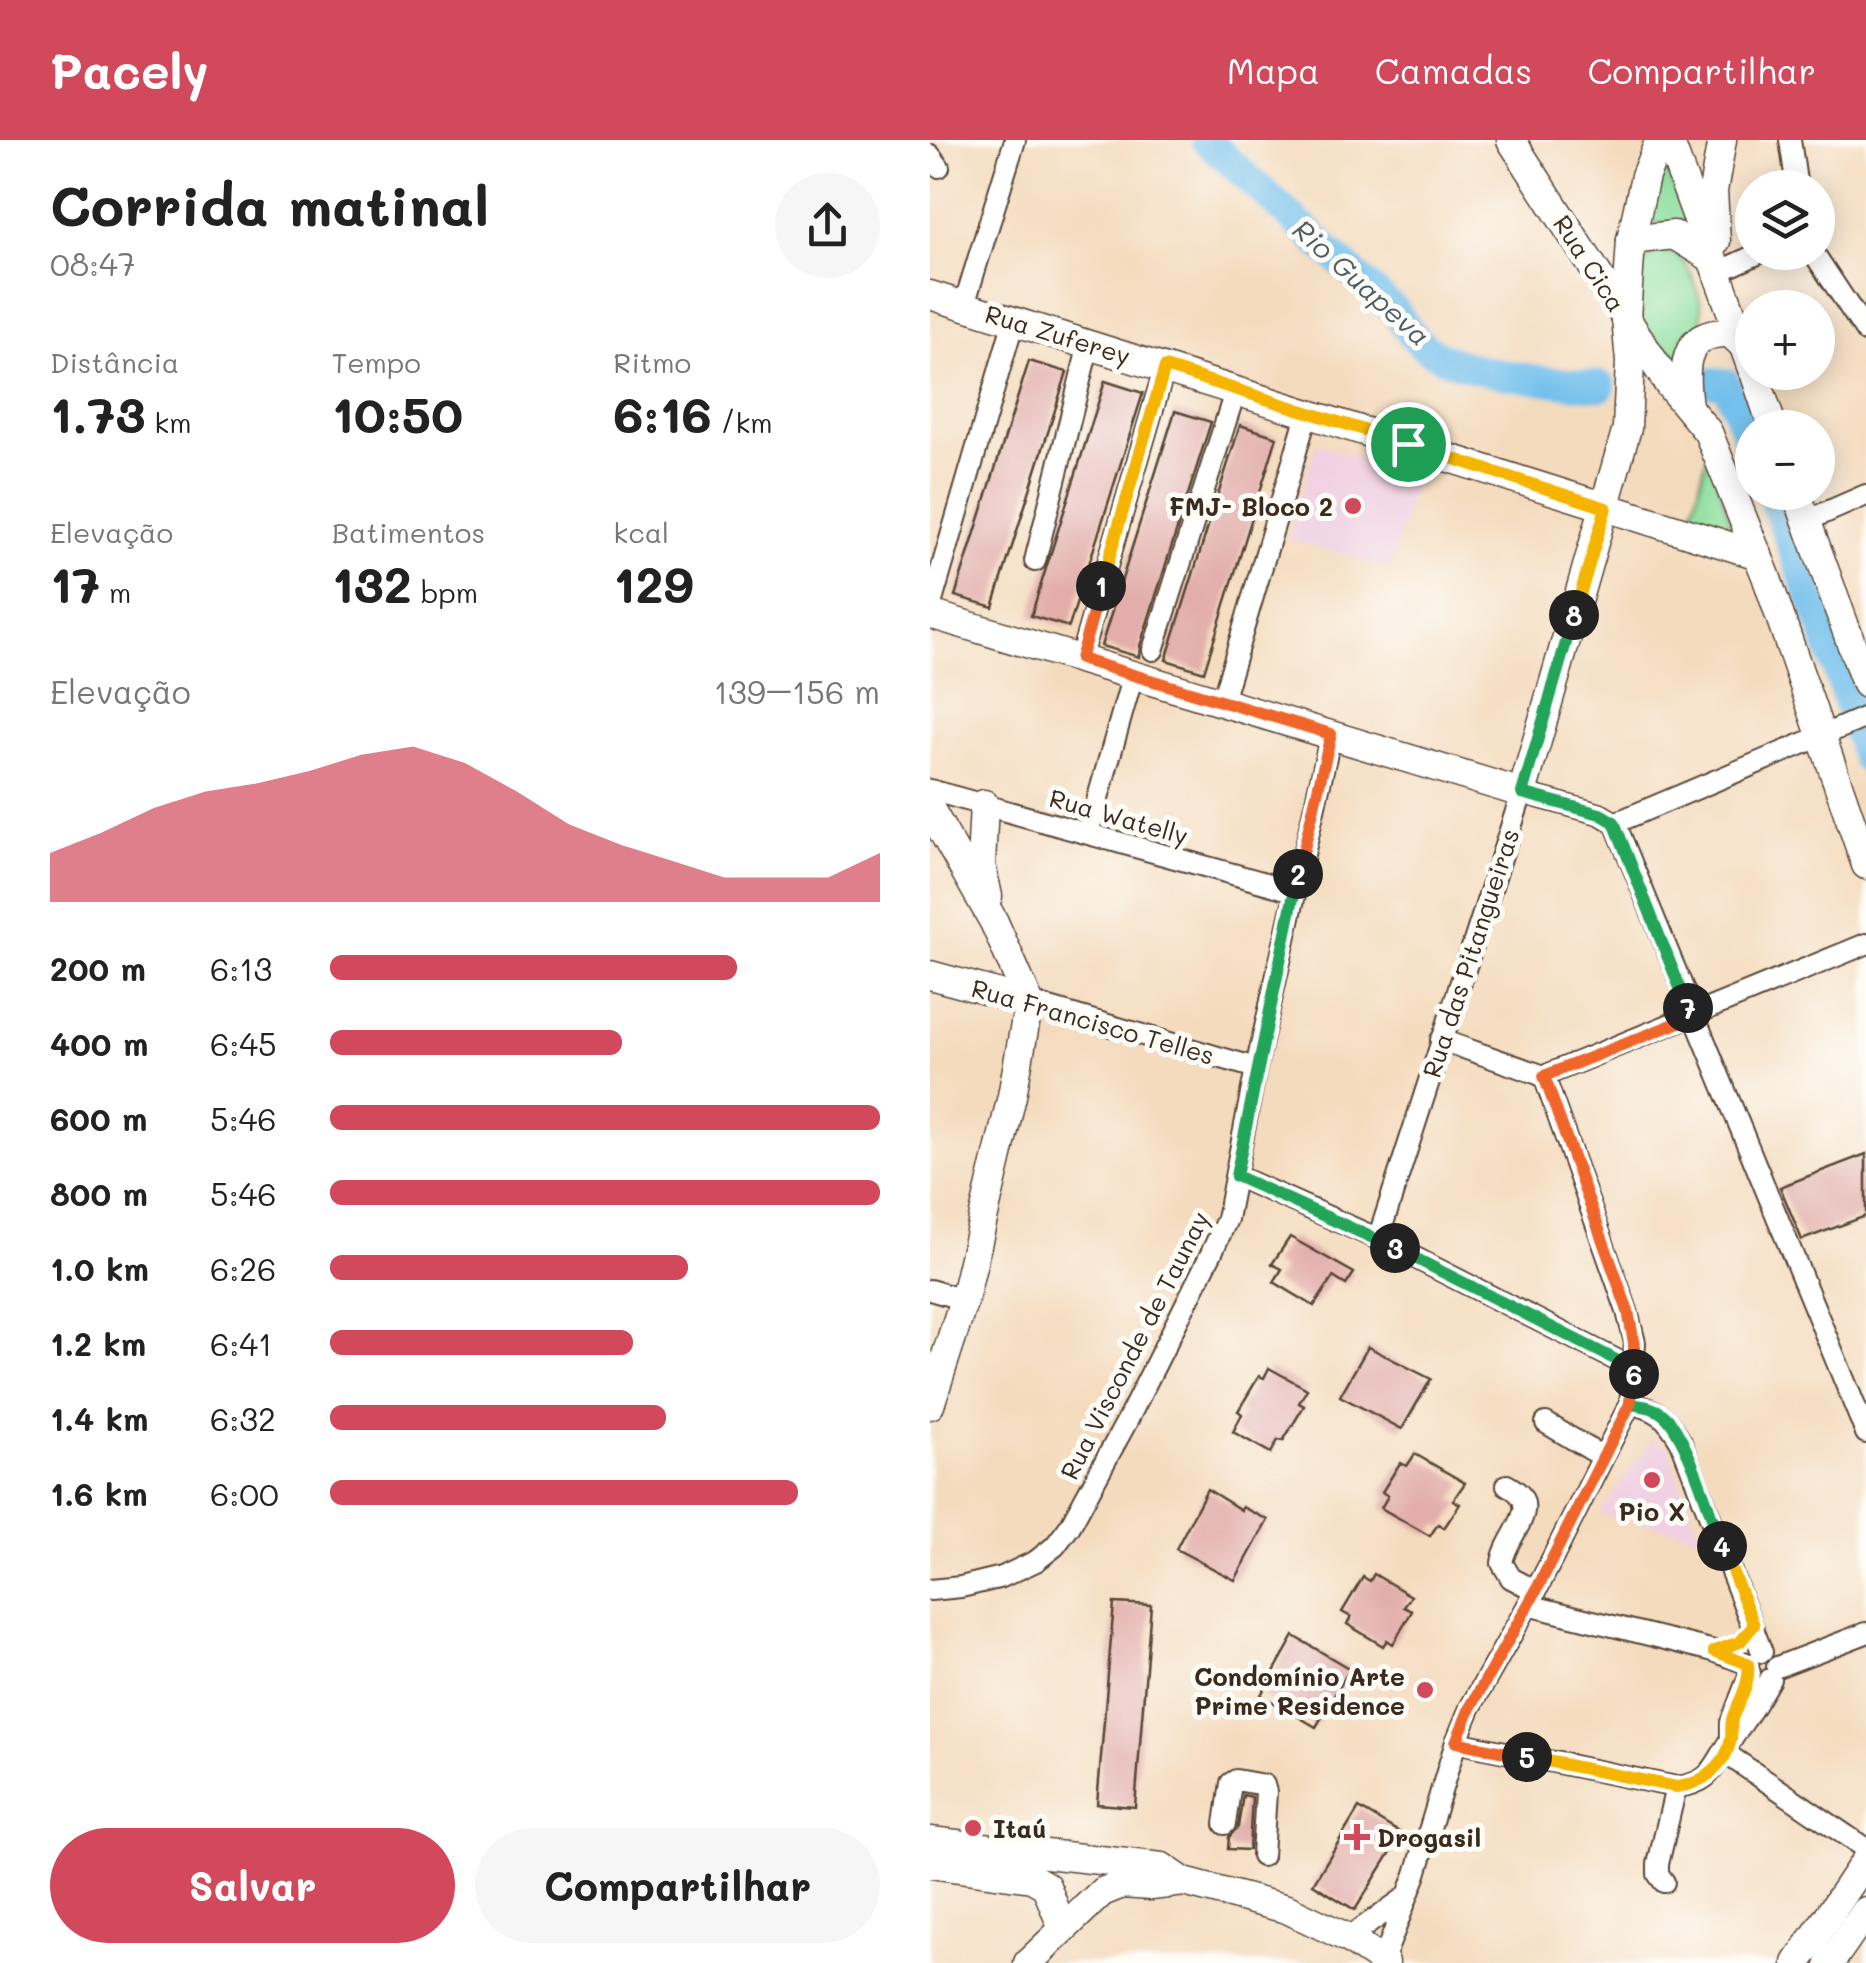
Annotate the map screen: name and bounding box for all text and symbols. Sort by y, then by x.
text: Pacely [50,39,209,101]
text: Mapa [1227,47,1320,93]
text: Camadas [1375,47,1532,93]
text: Compartilhar [1587,47,1816,93]
text: Corrida matinal [50,168,489,240]
map controls [1735,170,1835,510]
button: layers [1735,170,1835,270]
button: share [775,173,880,278]
street label: Rua Cica [1547,209,1633,317]
water label: Rio Guapeva [1286,211,1438,353]
text: 08:47 [50,242,136,284]
button: + [1735,290,1835,390]
street label: Rua Zuferey [981,297,1134,372]
text: Distância [50,344,179,380]
text: Tempo [332,344,421,380]
text: Ritmo [613,344,691,380]
text: 1.73 [50,380,145,446]
text: 10:50 [332,380,463,446]
text: 6:16 [613,380,712,446]
pin [1366,402,1451,487]
text: km [145,404,192,440]
text: /km [712,404,773,440]
button: − [1735,410,1835,510]
icon: arrive [1381,417,1436,472]
place label: FMJ- Bloco 2 [1169,490,1333,522]
marker: FMJ- Bloco 2 [1342,495,1364,517]
text: Elevação [50,514,173,550]
text: Batimentos [332,514,485,550]
text: kcal [613,514,669,550]
text: 17 [50,550,100,616]
text: 132 [332,550,412,616]
text: 129 [613,550,693,616]
pin: 1 [1076,561,1126,611]
text: 1 [1095,568,1107,604]
text: m [100,574,131,610]
text: bpm [412,574,478,610]
pin: 8 [1549,590,1599,640]
text: 8 [1565,597,1583,633]
text: Elevação [50,670,191,712]
text: 139–156 m [714,670,880,712]
street label: Rua Watelly [1046,781,1192,852]
street label: Rua das Pitangueiras [1415,825,1525,1081]
pin: 2 [1273,849,1323,899]
text: 2 [1290,856,1306,892]
text: 200 m [50,947,146,989]
text: 6:13 [210,947,272,989]
street label: Rua Francisco Telles [968,971,1218,1071]
pin: 7 [1663,983,1713,1033]
text: 7 [1680,990,1696,1026]
text: 400 m [50,1022,148,1064]
text: 6:45 [210,1022,277,1064]
text: 600 m [50,1097,147,1139]
text: 5:46 [210,1097,277,1139]
text: 800 m [50,1172,148,1214]
text: 5:46 [210,1172,277,1214]
street label: Rua Visconde de Taunay [1052,1205,1217,1485]
pin: 3 [1370,1223,1420,1273]
text: 3 [1387,1230,1403,1266]
text: 1.0 km [50,1247,149,1289]
text: 6:26 [210,1247,276,1289]
text: 1.2 km [50,1322,146,1364]
text: 6:41 [210,1322,272,1364]
pin: 6 [1609,1349,1659,1399]
text: 6 [1626,1356,1642,1392]
text: 1.4 km [50,1397,149,1439]
text: 6:32 [210,1397,276,1439]
marker: Pio X [1641,1469,1663,1491]
text: 1.6 km [50,1472,148,1514]
text: 6:00 [210,1472,279,1514]
place label: Pio X [1619,1495,1685,1527]
pin: 4 [1697,1521,1747,1571]
text: 4 [1713,1528,1731,1564]
place label: Condomínio Arte Prime Residence [1194,1660,1405,1721]
marker: Condomínio Arte Prime Residence [1414,1679,1436,1701]
pin: 5 [1502,1732,1552,1782]
text: 5 [1519,1739,1535,1775]
place label: Itaú [993,1812,1047,1844]
marker: Itaú [962,1817,984,1839]
place label: Drogasil [1377,1821,1481,1853]
marker: Drogasil [1346,1826,1368,1848]
button: Salvar [50,1828,455,1943]
button: Compartilhar [475,1828,880,1943]

